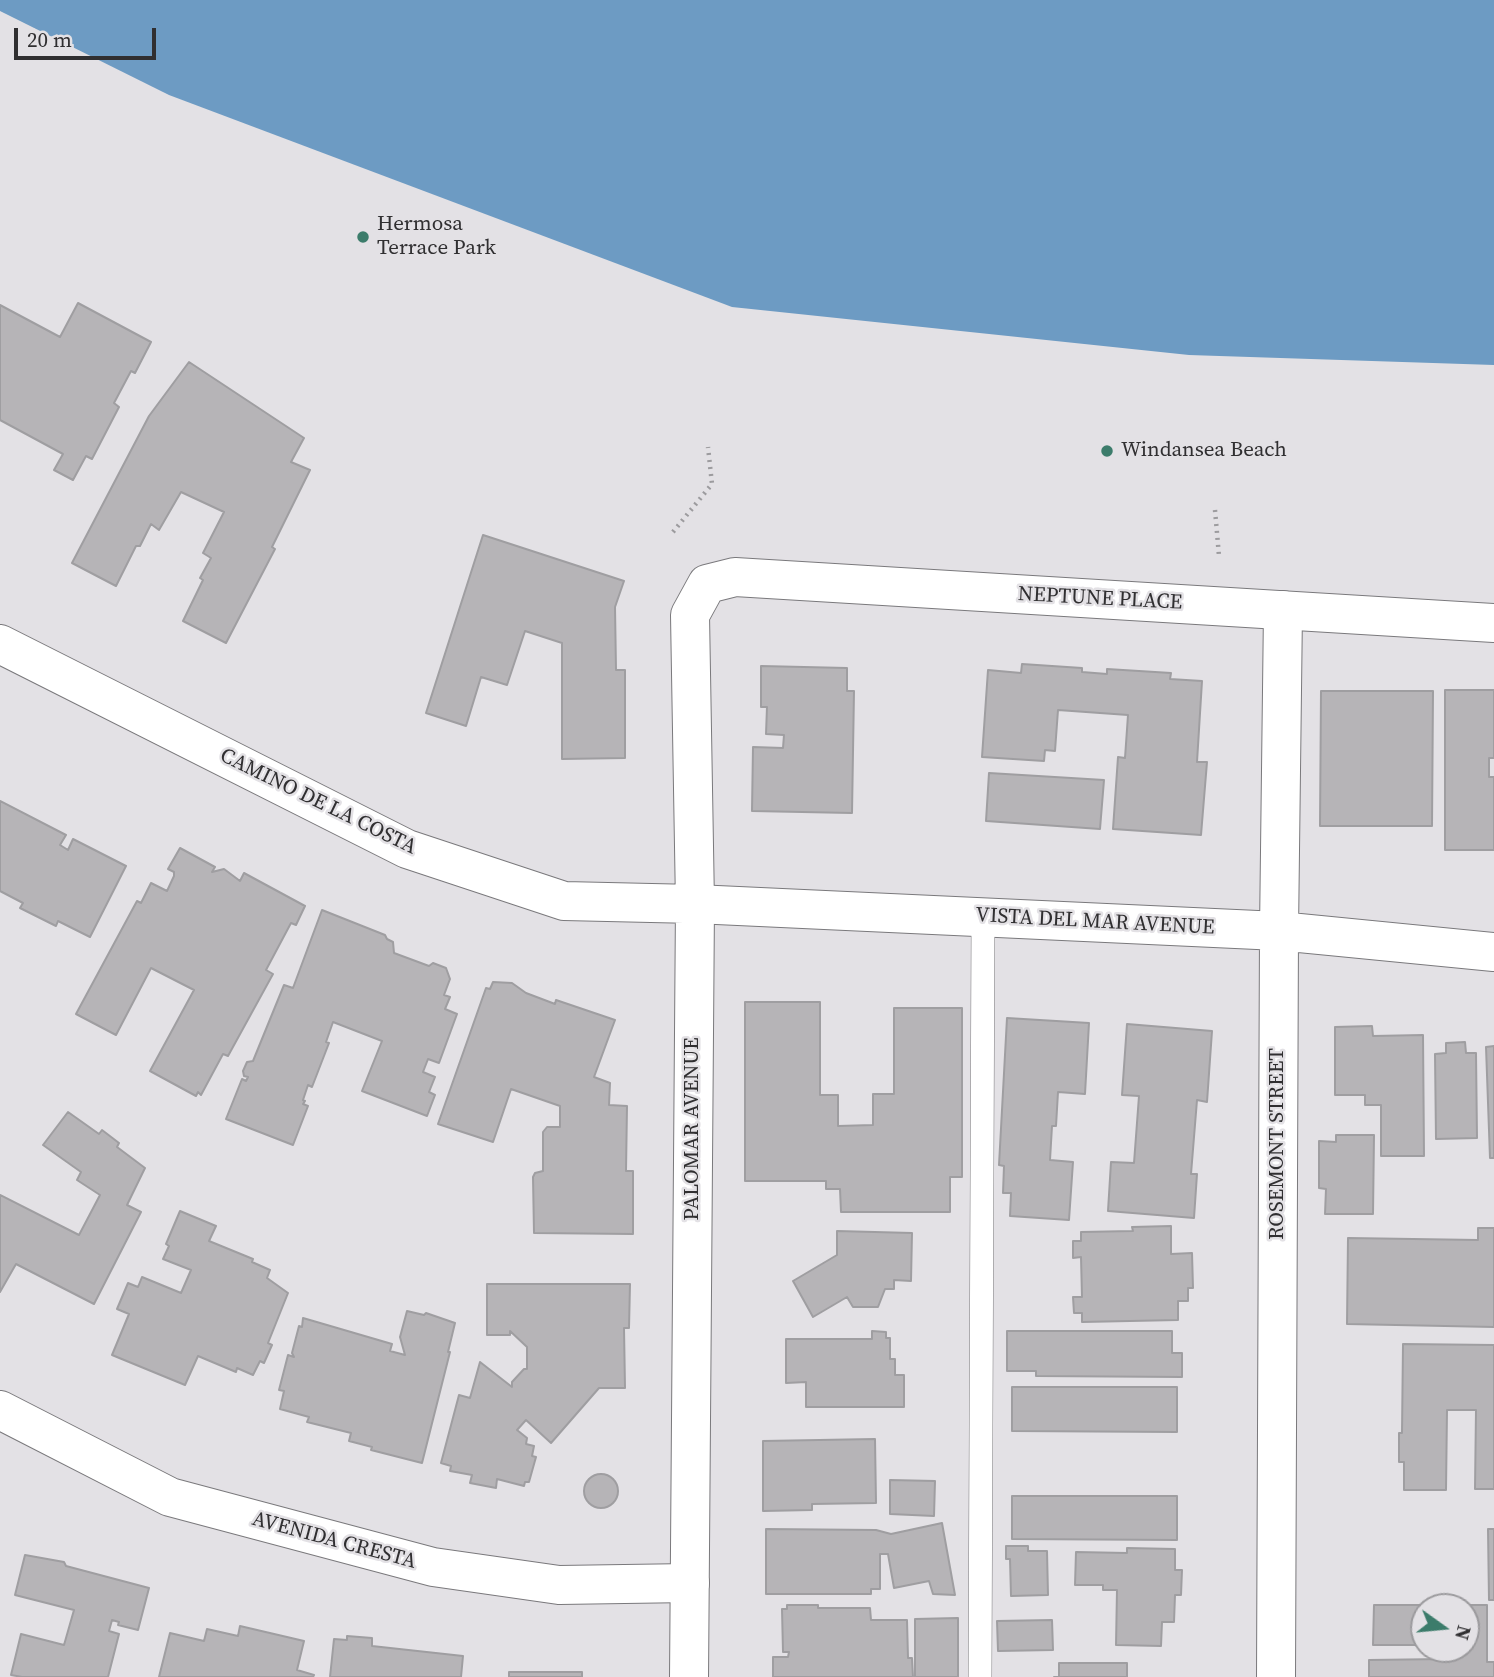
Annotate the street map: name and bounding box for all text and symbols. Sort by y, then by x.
scale bar [18,14,159,58]
text: 20 m [27,25,72,54]
place label: Hermosa Terrace Park [377,212,496,262]
marker: Hermosa Terrace Park [355,229,371,245]
place label: Windansea Beach [1121,438,1287,464]
marker: Windansea Beach [1099,443,1115,459]
street label: NEPTUNE PLACE [1017,582,1183,616]
street label: CAMINO DE LA COSTA [216,743,420,861]
street label: VISTA DEL MAR AVENUE [975,903,1215,941]
street label: PALOMAR AVENUE [680,1037,706,1221]
street label: ROSEMONT STREET [1265,1048,1291,1240]
street label: AVENIDA CRESTA [249,1507,419,1575]
north arrow [1410,1593,1480,1663]
text: N [1449,1623,1478,1643]

